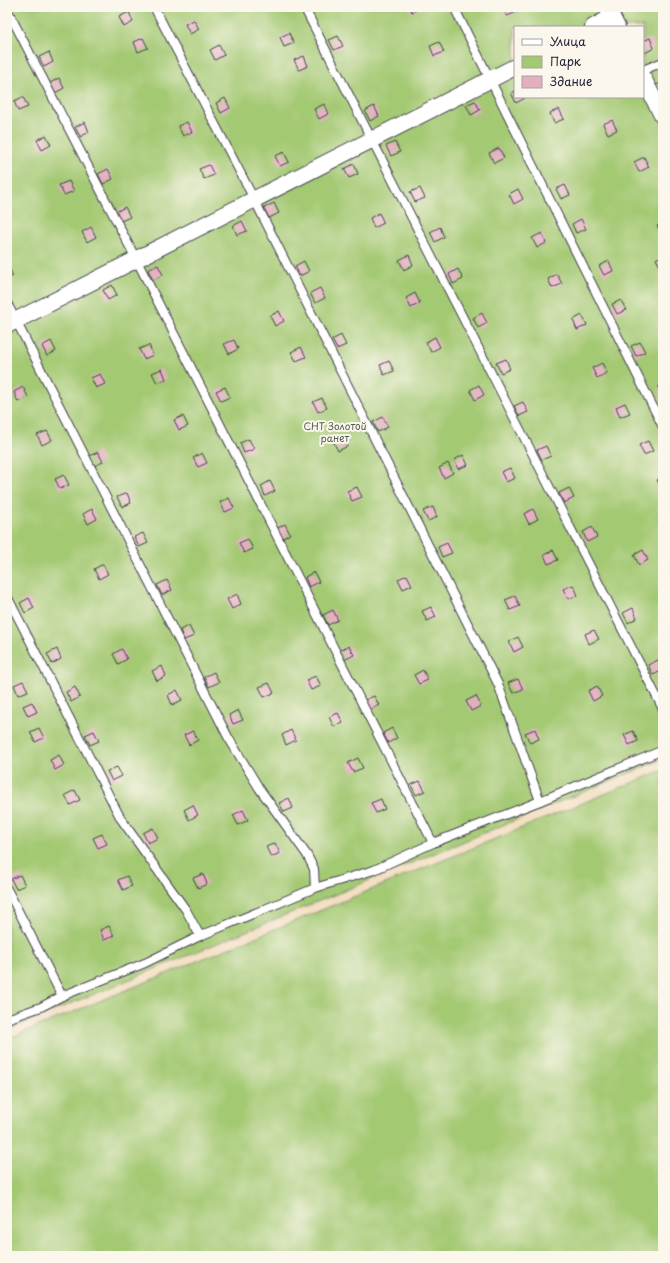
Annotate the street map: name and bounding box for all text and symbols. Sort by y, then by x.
legend [514,26,644,98]
text: Улица [550,32,586,50]
text: Парк [550,52,582,70]
text: Здание [550,72,592,90]
park label: СНТ Золотой ранет [303,418,367,445]

